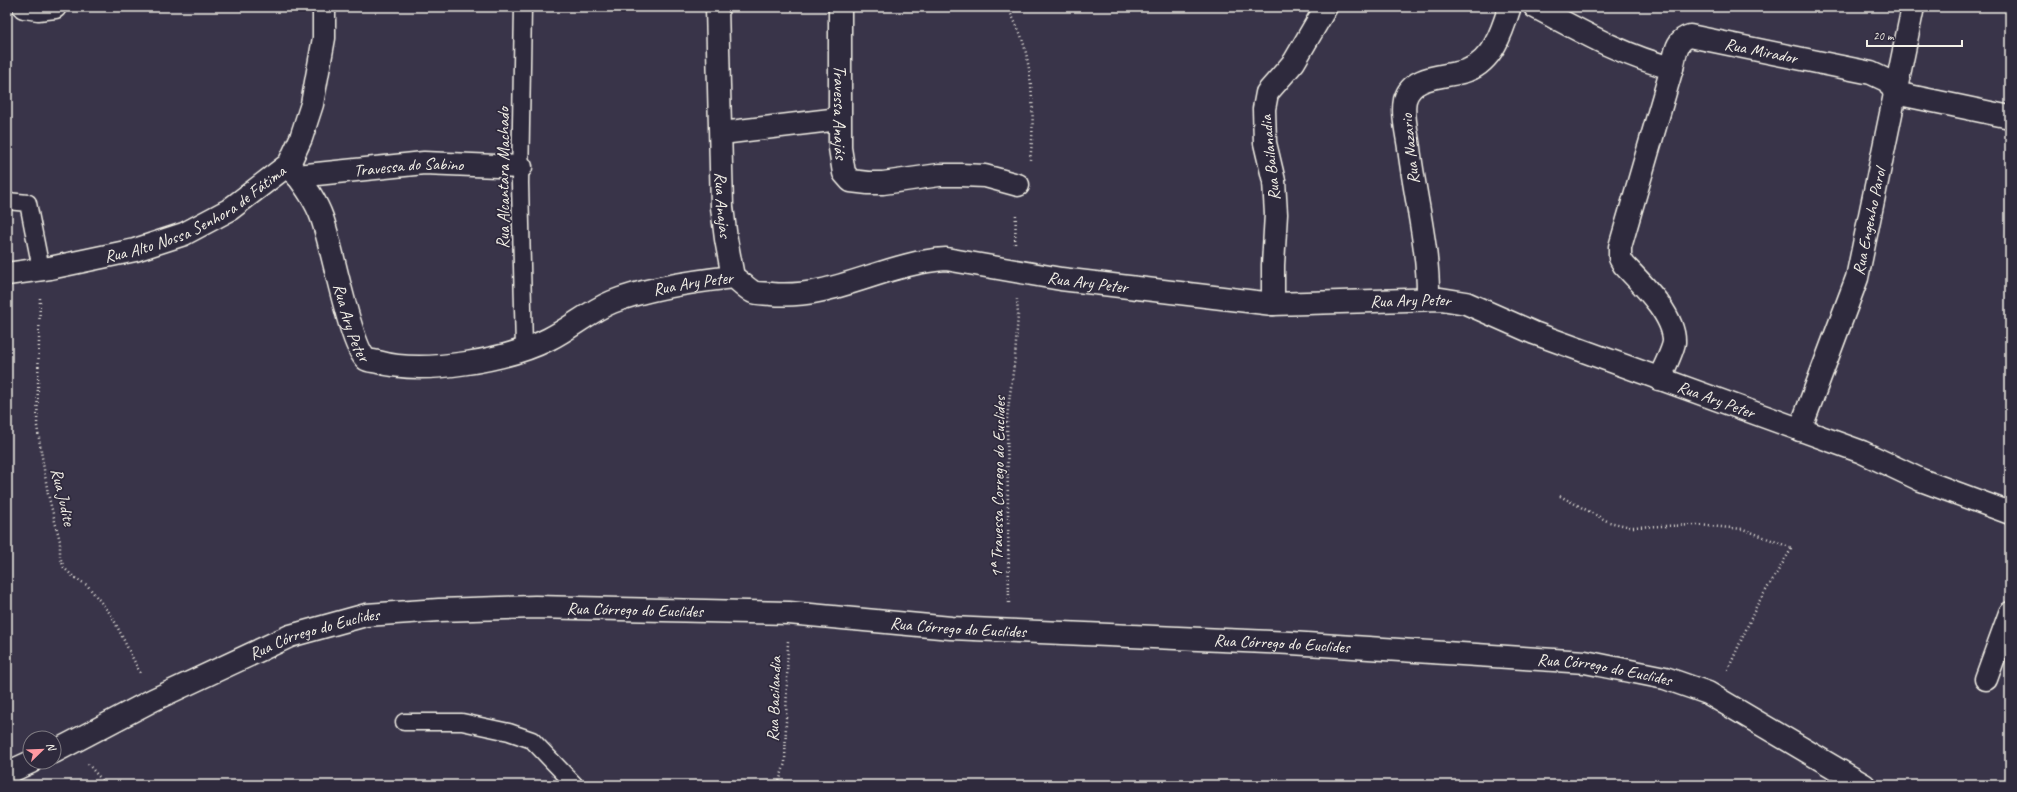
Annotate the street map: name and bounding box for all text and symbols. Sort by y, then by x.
scale bar [1867,22,1962,48]
text: 20 m [1873,28,1895,44]
street label: Rua Mirador [1723,33,1801,69]
street label: Travessa Anajás [829,65,852,163]
street label: Rua Alcantara Machado [493,105,514,249]
street label: Rua Nazario [1396,112,1424,185]
street label: Rua Bailanadia [1255,113,1285,202]
street label: Travessa do Sabino [353,153,465,181]
street label: Rua Alto Nossa Senhora de Fátima [102,160,290,267]
street label: Rua Engenho Parol [1847,163,1891,277]
street label: Rua Anajas [711,172,737,241]
street label: Rua Ary Peter [651,266,736,300]
street label: Rua Ary Peter [1046,266,1131,298]
street label: Rua Ary Peter [329,281,375,368]
street label: Rua Ary Peter [1370,288,1454,312]
street label: Rua Ary Peter [1675,375,1759,423]
street label: 1ª Travessa Corrego do Euclides [986,394,1010,578]
street label: Rua Judite [46,466,80,529]
street label: Rua Córrego do Euclides [567,597,704,621]
street label: Rua Córrego do Euclides [246,604,381,664]
street label: Rua Córrego do Euclides [889,612,1028,642]
street label: Rua Córrego do Euclides [1213,629,1352,657]
street label: Rua Córrego do Euclides [1536,648,1676,691]
street label: Rua Bacilandia [762,654,786,742]
north arrow [22,730,62,770]
text: N [43,740,60,754]

